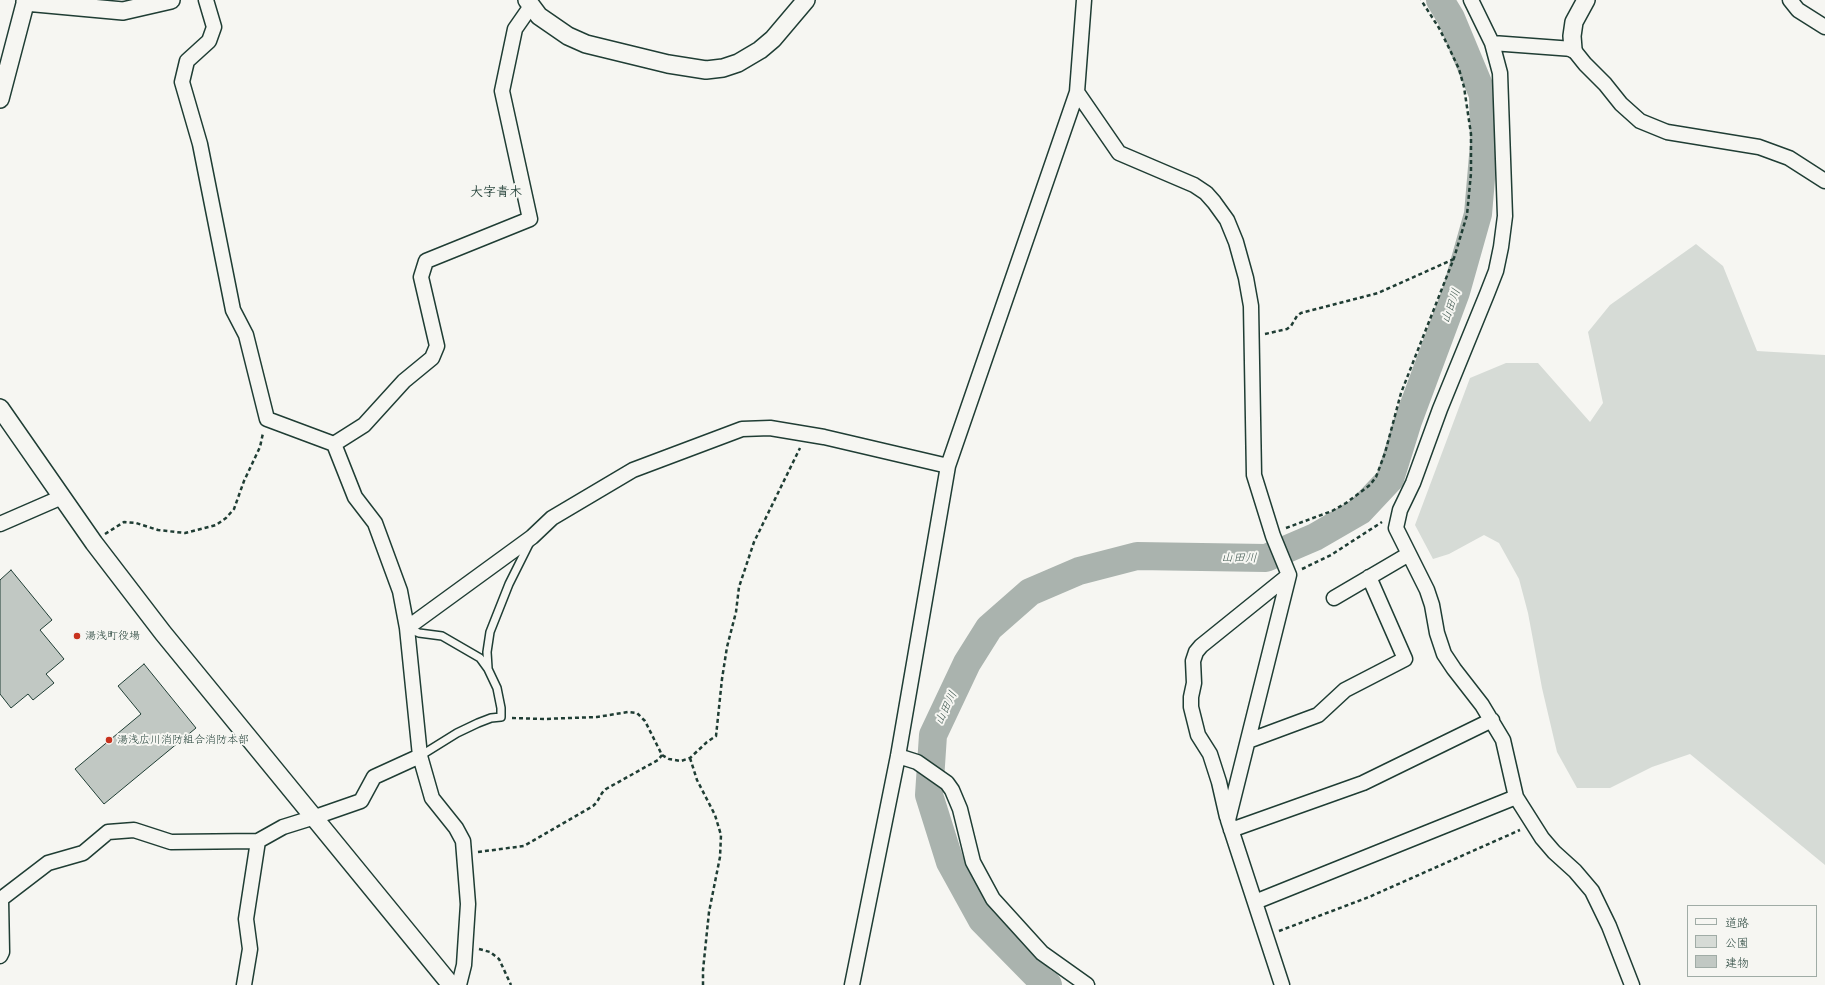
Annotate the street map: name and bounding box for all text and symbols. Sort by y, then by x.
district label: 大字青木 [470,184,522,200]
water label: 山田川 [1438,287,1464,325]
water label: 山田川 [1221,550,1257,566]
place label: 湯浅町役場 [85,629,140,643]
marker: 湯浅町役場 [72,631,82,641]
water label: 山田川 [932,689,960,727]
place label: 湯浅広川消防組合消防本部 [117,733,249,747]
marker: 湯浅広川消防組合消防本部 [104,735,114,745]
legend [1687,905,1817,977]
text: 道路 [1725,916,1749,930]
text: 公園 [1725,936,1749,950]
text: 建物 [1725,956,1749,970]

